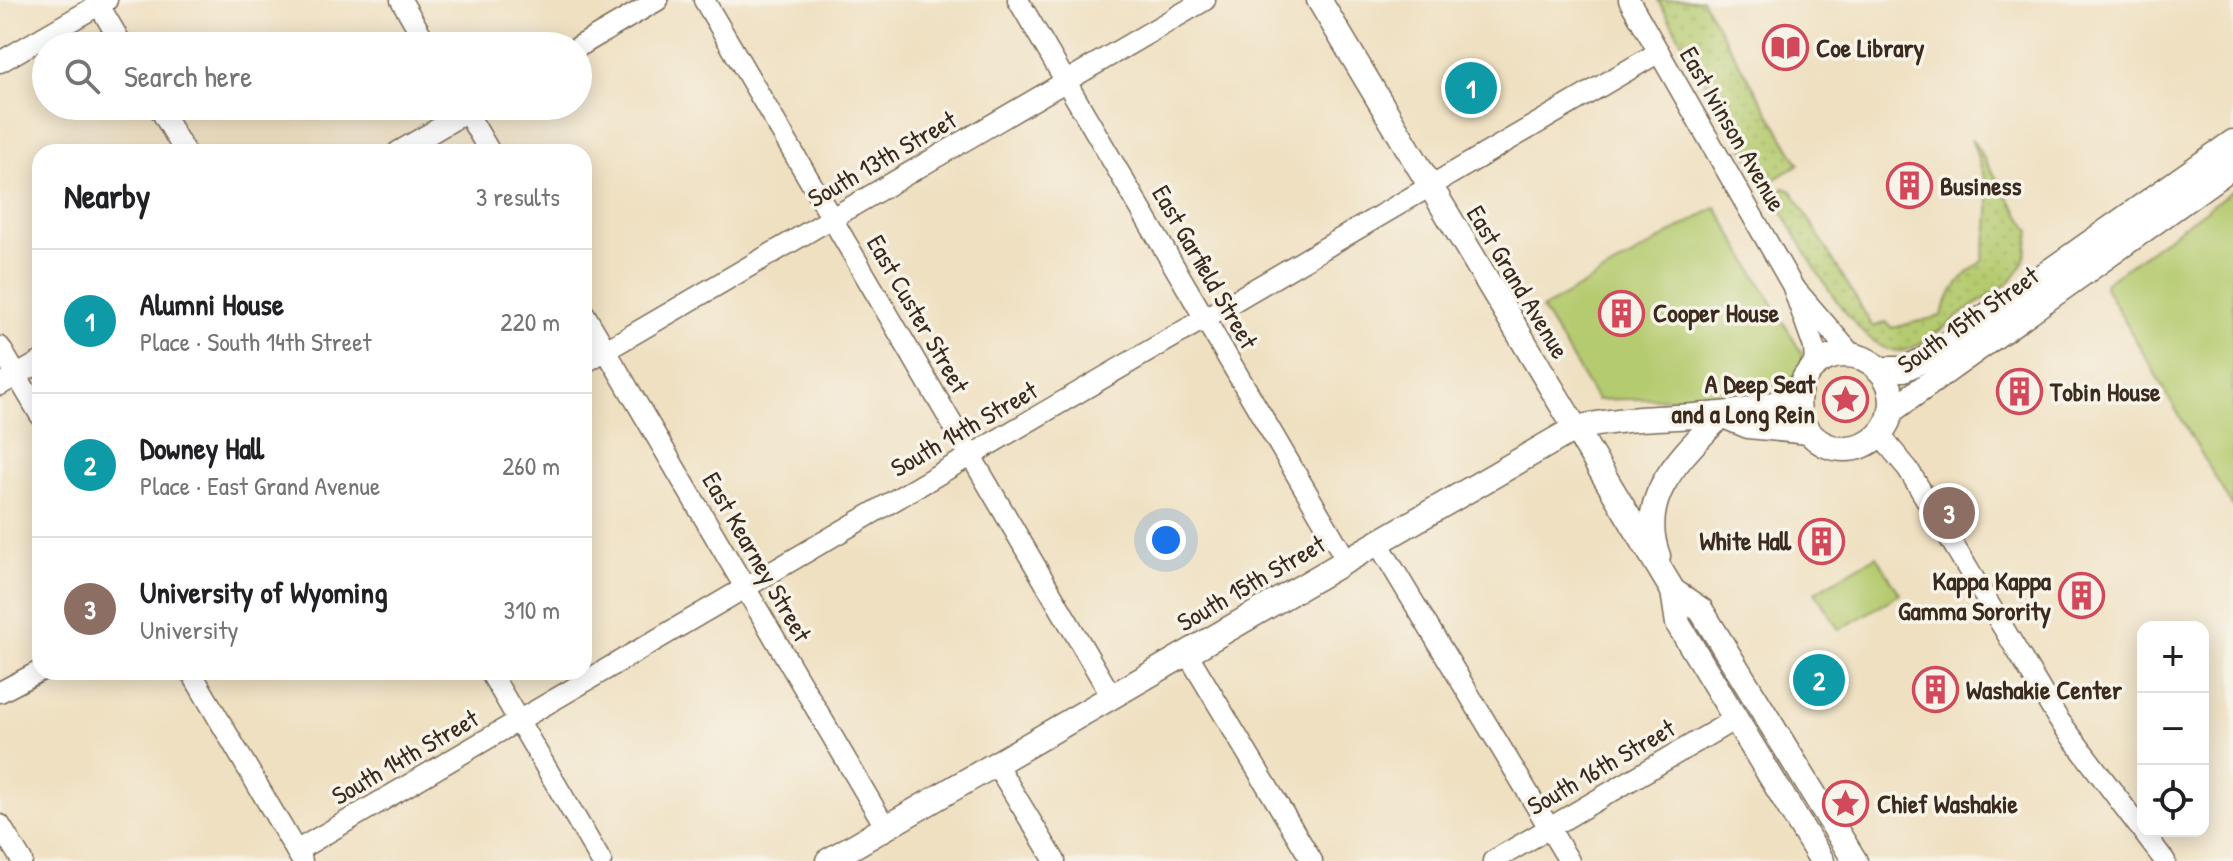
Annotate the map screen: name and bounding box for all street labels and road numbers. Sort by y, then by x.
street label: East Ivinson Avenue [1672,40,1795,218]
street label: South 13th Street [801,101,963,215]
street label: East Garfield Street [1144,178,1267,356]
street label: East Grand Avenue [1459,199,1578,365]
street label: East Custer Street [859,228,978,400]
street label: South 15th Street [1890,257,2046,381]
street label: South 14th Street [884,372,1045,485]
street label: East Kearney Street [695,466,821,649]
street label: South 15th Street [1170,526,1332,639]
street label: South 14th Street [325,700,486,813]
street label: South 16th Street [1521,710,1682,823]

